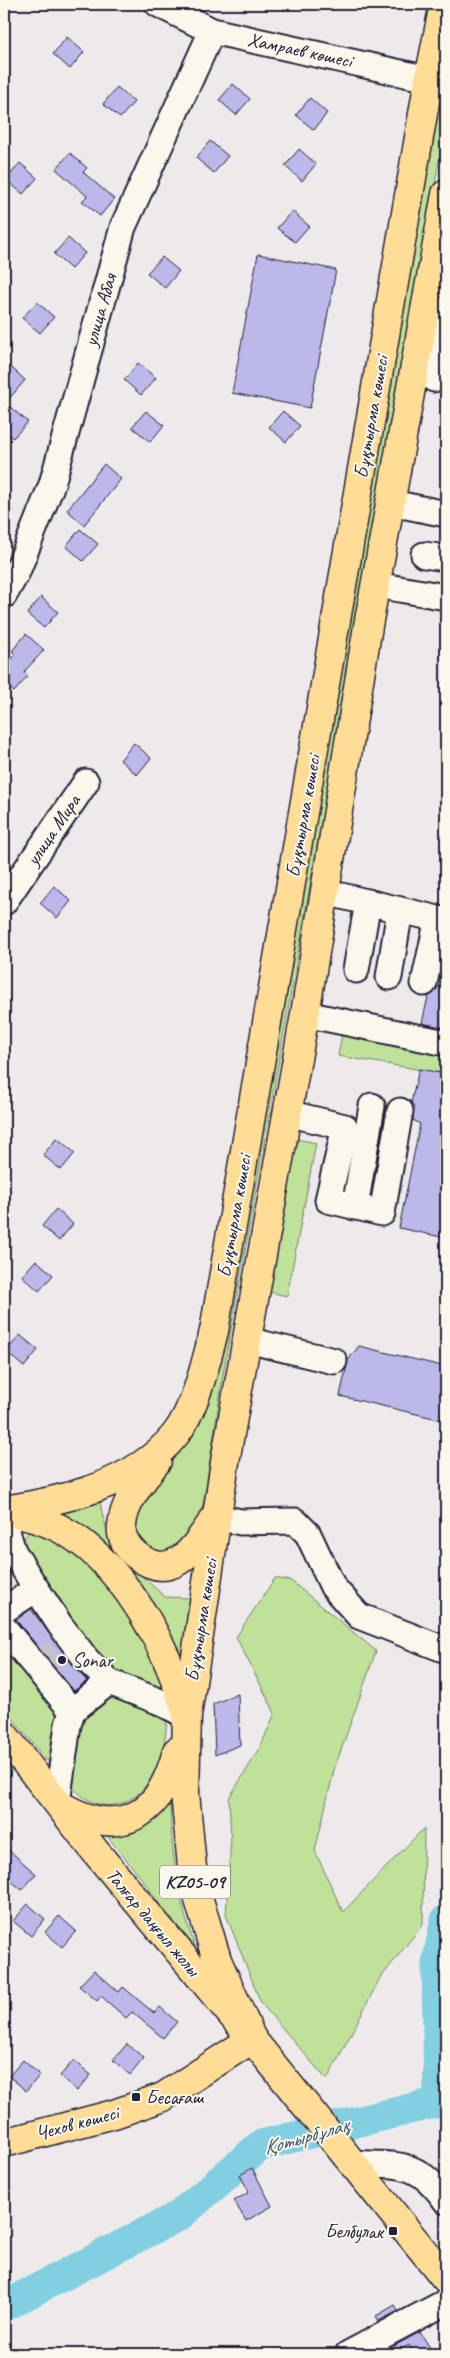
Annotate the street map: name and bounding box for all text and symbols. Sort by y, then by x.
street label: Хамраев көшесі [245,27,357,74]
street label: улица Абая [77,269,123,350]
street label: Бұқтырма көшесі [348,352,394,480]
street label: Бұқтырма көшесі [280,751,326,879]
street label: улица Мира [20,788,87,871]
street label: Бұқтырма көшесі [211,1151,257,1279]
street label: Бұқтырма көшесі [179,1555,223,1683]
place label: Sonar [72,1648,115,1673]
marker: Sonar [56,1654,68,1666]
street label: Талғар даңғыл жолы [100,1863,207,1982]
road number: KZ05-09 [160,1865,230,1898]
place label: Бесағаш [146,2085,205,2110]
marker: Бесағаш [130,2091,142,2103]
street label: Чехов көшесі [33,2099,123,2146]
water label: Қотырбұлақ [260,2111,354,2161]
place label: Белбулак [325,2219,385,2244]
marker: Белбулак [387,2225,399,2237]

